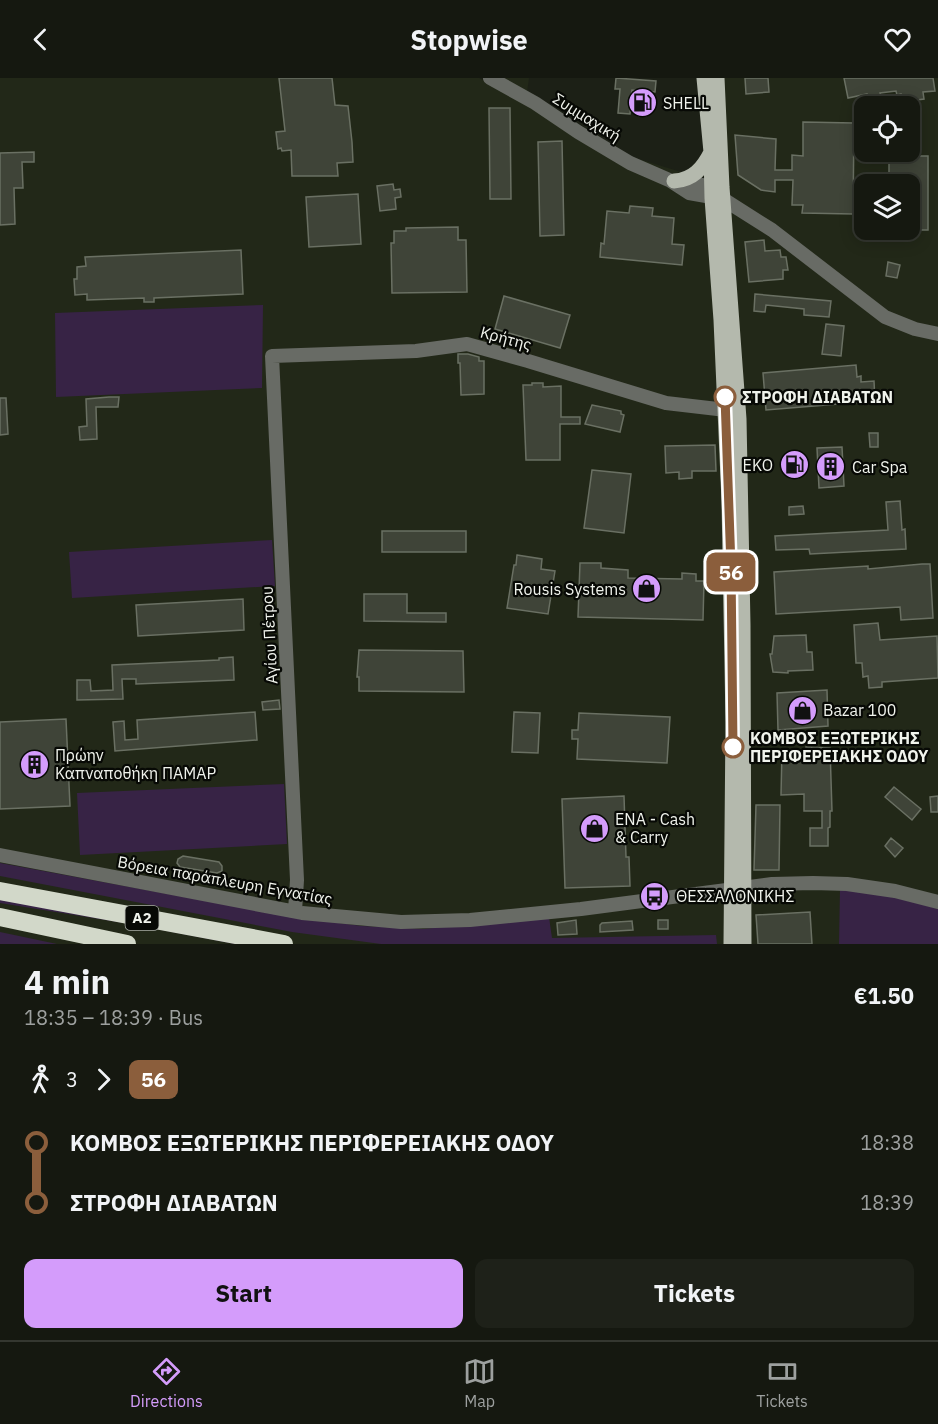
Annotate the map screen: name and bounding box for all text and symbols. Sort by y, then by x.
text: Stopwise [410,22,528,57]
icon: back [24,23,57,56]
icon: heart [881,23,914,56]
fuel station icon: SHELL [626,87,658,119]
street label: Συμμαχική [549,88,625,146]
place label: SHELL [663,93,709,113]
map controls [854,96,920,240]
button: locate [854,96,920,162]
button: layers [854,174,920,240]
street label: Κρήτης [478,322,534,354]
marker: ΣΤΡΟΦΗ ΔΙΑΒΑΤΩΝ [714,386,736,408]
place label: ΣΤΡΟΦΗ ΔΙΑΒΑΤΩΝ [742,387,893,407]
fuel station icon: ΕΚΟ [778,449,810,481]
building icon: Car Spa [815,451,847,483]
place label: ΕΚΟ [743,455,773,475]
place label: Car Spa [852,457,908,477]
line badge: 56 [704,552,758,592]
text: 56 [718,558,744,586]
shop icon: Rousis Systems [631,573,663,605]
place label: Rousis Systems [514,579,626,599]
street label: Αγίου Πέτρου [256,585,282,685]
shop icon: Bazar 100 [786,694,818,726]
place label: Bazar 100 [823,700,896,720]
place label: ΚΟΜΒΟΣ ΕΞΩΤΕΡΙΚΗΣ ΠΕΡΙΦΕΡΕΙΑΚΗΣ ΟΔΟΥ [750,728,929,766]
marker: ΚΟΜΒΟΣ ΕΞΩΤΕΡΙΚΗΣ ΠΕΡΙΦΕΡΕΙΑΚΗΣ ΟΔΟΥ [722,736,744,758]
place label: Πρώην Καπναποθήκη ΠΑΜΑΡ [55,745,217,783]
building icon: Πρώην Καπναποθήκη ΠΑΜΑΡ [18,748,50,780]
place label: ENA - Cash & Carry [615,809,695,847]
shop icon: ENA - Cash & Carry [578,812,610,844]
street label: Βόρεια παράπλευρη Εγνατίας [116,851,334,909]
bus stop icon: ΘΕΣΣΑΛΟΝΙΚΗΣ [639,880,671,912]
place label: ΘΕΣΣΑΛΟΝΙΚΗΣ [676,886,795,906]
road number: Α2 [126,906,158,930]
text: 4 min [24,960,110,1003]
text: €1.50 [854,981,914,1010]
text: 18:35 – 18:39 · Bus [24,1004,203,1031]
icon: walk [24,1063,57,1096]
icon: forward [87,1063,120,1096]
text: 56 [141,1065,166,1093]
text: 3 [66,1066,78,1093]
text: ΚΟΜΒΟΣ ΕΞΩΤΕΡΙΚΗΣ ΠΕΡΙΦΕΡΕΙΑΚΗΣ ΟΔΟΥ [70,1128,554,1157]
text: 18:38 [860,1129,914,1156]
text: ΣΤΡΟΦΗ ΔΙΑΒΑΤΩΝ [70,1188,278,1217]
text: 18:39 [860,1189,914,1216]
button: Start [24,1259,463,1328]
button: Tickets [475,1259,914,1328]
tab: Directions [130,1355,203,1411]
tab: Map [463,1355,496,1411]
tab: Tickets [756,1355,808,1411]

